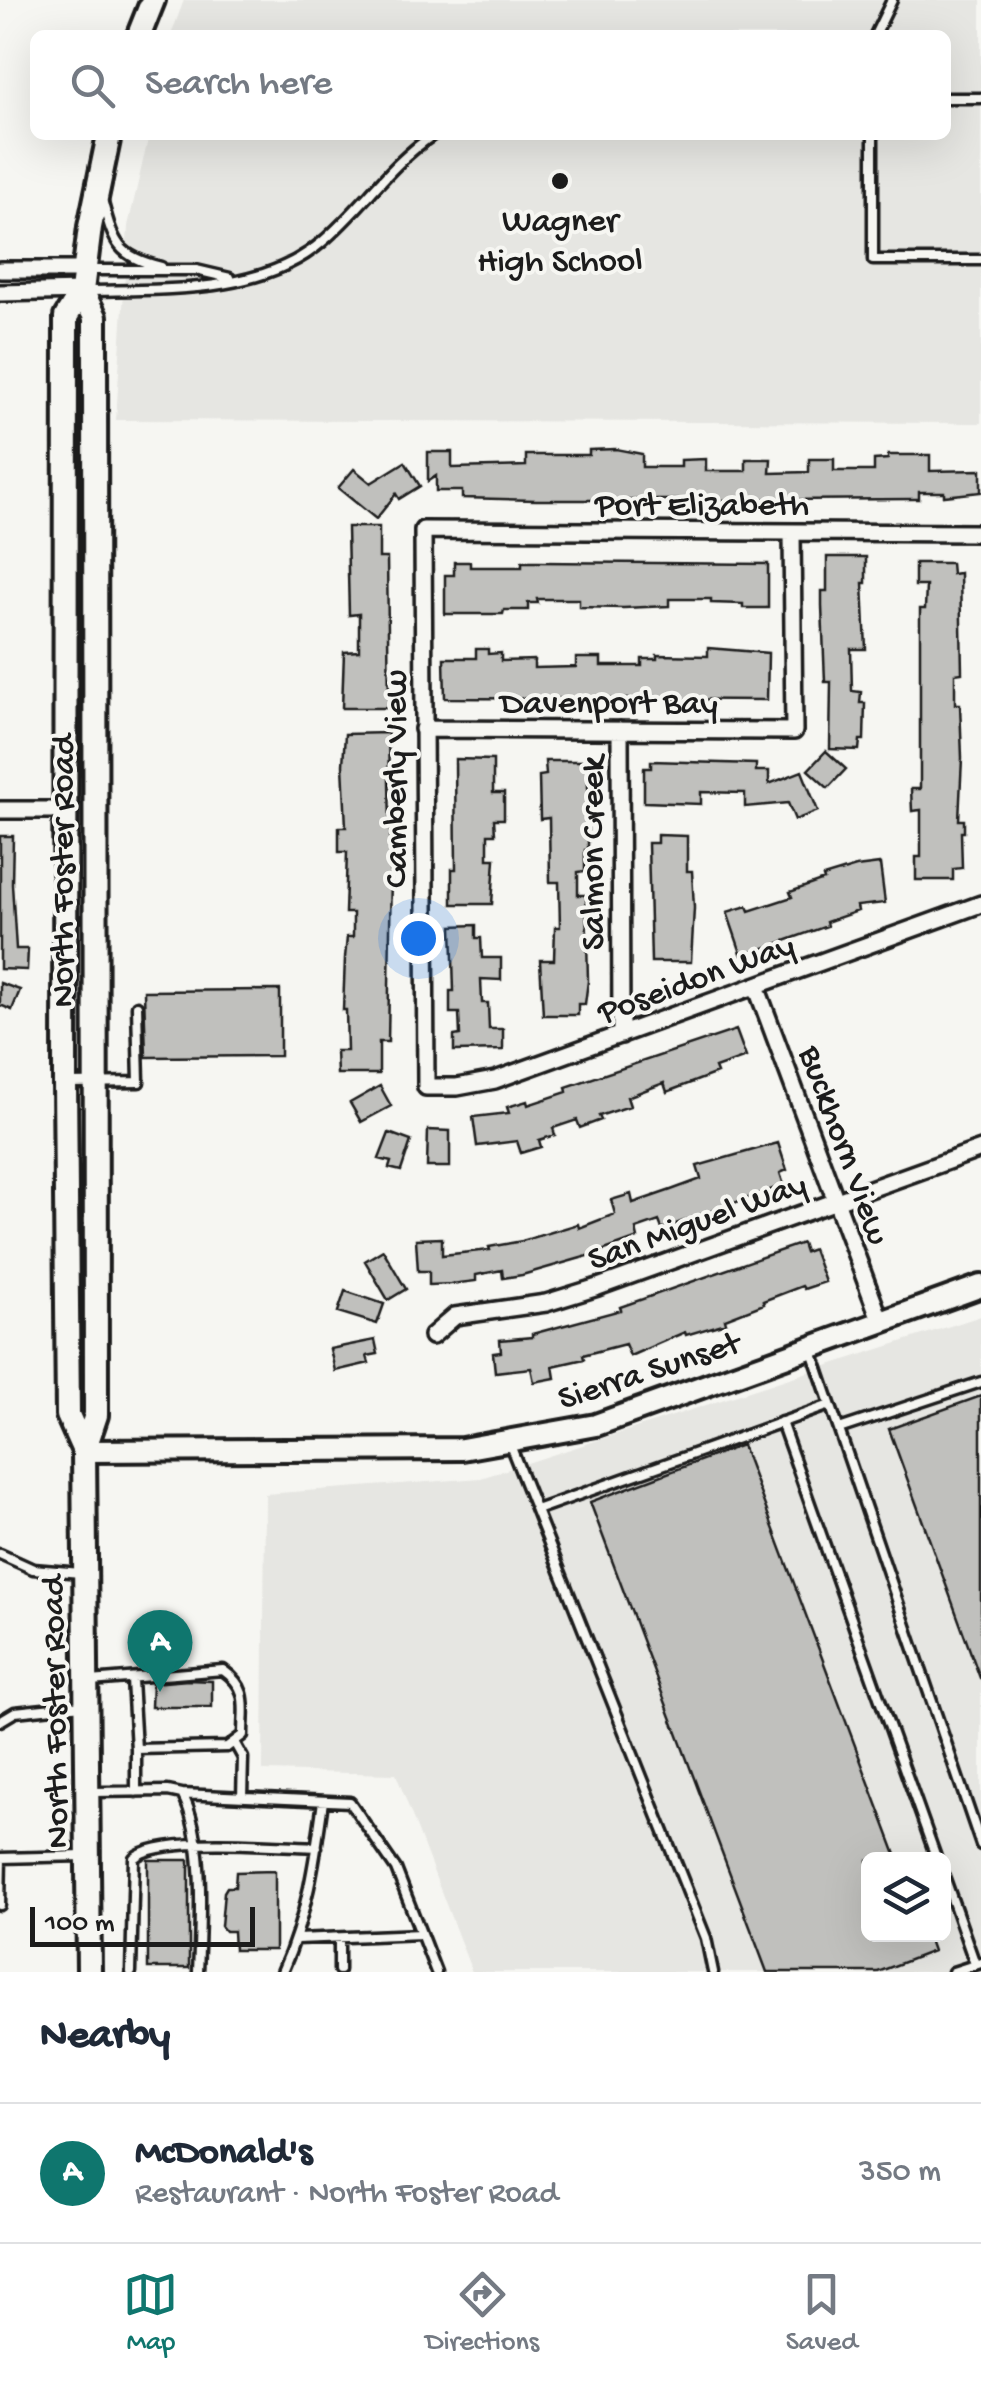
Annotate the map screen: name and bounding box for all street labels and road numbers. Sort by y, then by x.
street label: Port Elizabeth [594,487,809,528]
street label: Camberly View [378,670,419,888]
street label: Davenport Bay [498,685,718,726]
street label: North Foster Road [45,732,86,1008]
street label: Salmon Creek [575,752,616,950]
street label: Poseidon Way [592,927,801,1036]
street label: Buckhorn View [787,1040,897,1251]
street label: San Miguel Way [583,1166,813,1283]
street label: Sierra Sunset [554,1324,748,1422]
street label: North Foster Road [35,1572,80,1849]

